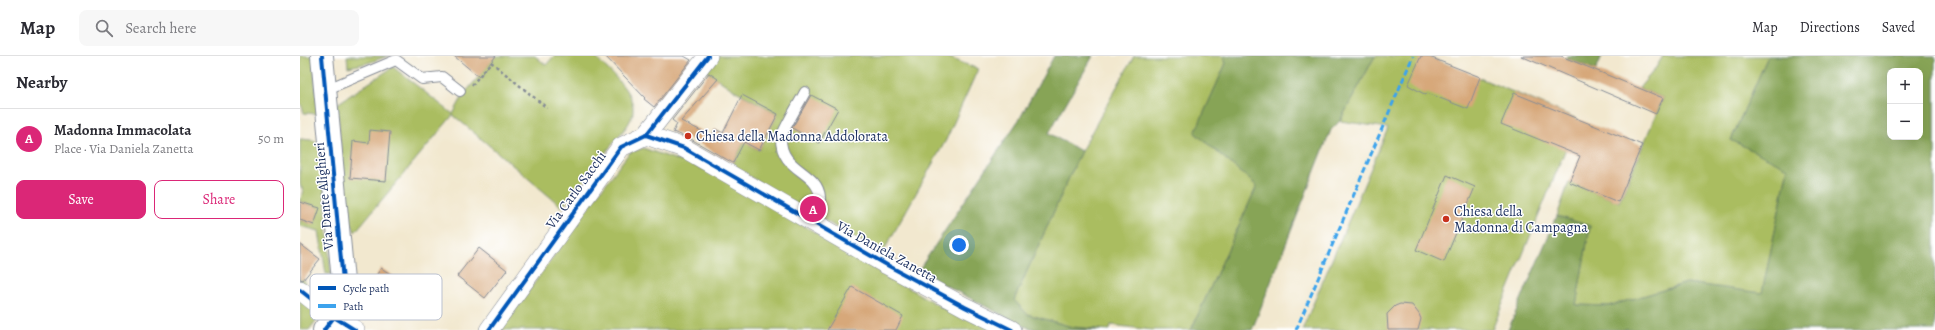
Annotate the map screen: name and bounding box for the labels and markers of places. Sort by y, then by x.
place label: Chiesa della Madonna Addolorata [696,127,888,146]
marker: Chiesa della Madonna Addolorata [683,131,693,141]
pin: A [800,194,826,224]
place label: Chiesa della Madonna di Campagna [1454,202,1588,237]
marker: Chiesa della Madonna di Campagna [1441,214,1451,224]

